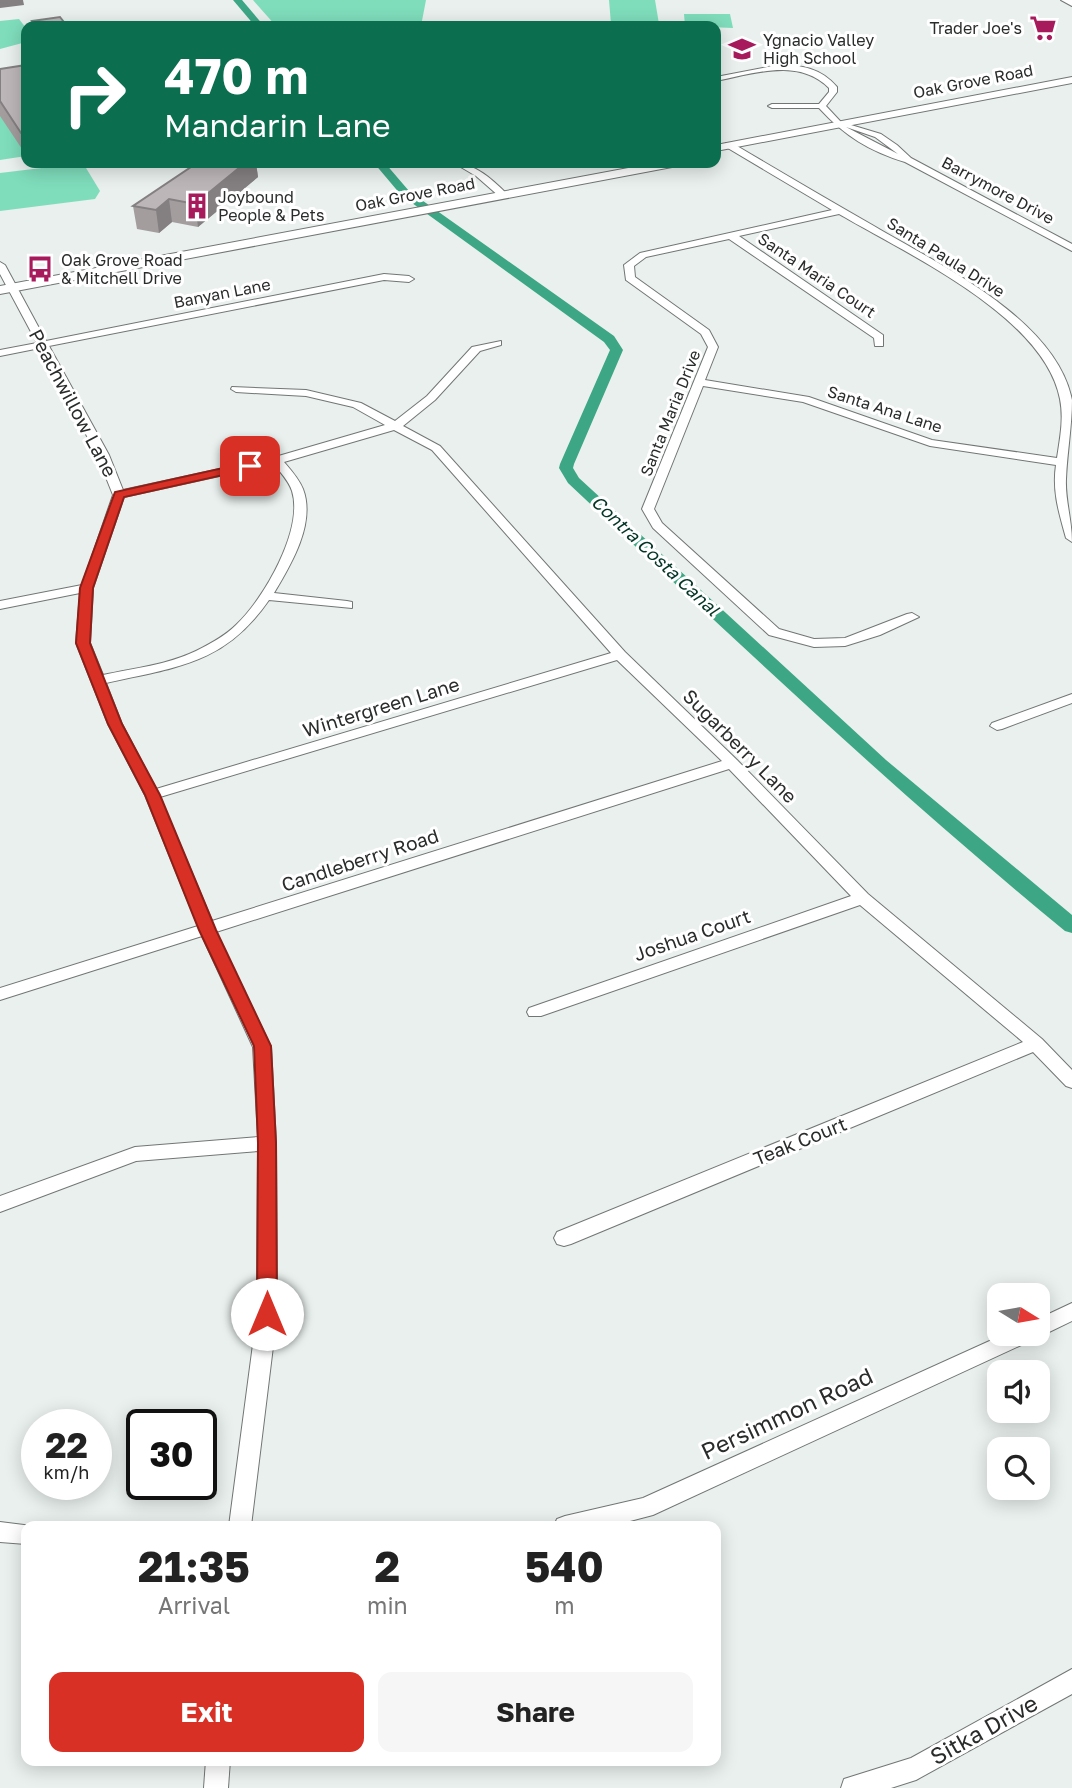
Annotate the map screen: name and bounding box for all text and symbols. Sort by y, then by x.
supermarket icon: Trader Joe's [1028,13,1058,43]
place label: Trader Joe's [929,18,1022,38]
place label: Ygnacio Valley High School [763,30,874,68]
school or university icon: Ygnacio Valley High School [727,34,757,64]
text: 470 m [164,46,308,105]
icon: right [49,49,140,140]
street label: Oak Grove Road [911,60,1035,102]
text: Mandarin Lane [164,106,391,144]
street label: Barrymore Drive [938,152,1058,228]
street label: Oak Grove Road [353,173,477,215]
place label: Joybound People & Pets [218,187,324,225]
building icon: Joybound People & Pets [182,191,212,221]
street label: Santa Paula Drive [883,213,1009,301]
street label: Santa Maria Court [754,228,880,322]
place label: Oak Grove Road & Mitchell Drive [61,250,183,288]
bus stop icon: Oak Grove Road & Mitchell Drive [25,254,55,284]
street label: Banyan Lane [172,274,272,312]
street label: Peachwillow Lane [25,325,122,481]
street label: Santa Maria Drive [636,347,704,479]
street label: Santa Ana Lane [825,381,945,437]
pin [220,436,280,496]
icon: arrive [231,447,269,485]
water label: Contra Costa Canal [587,490,725,621]
street label: Wintergreen Lane [300,672,462,741]
street label: Sugarberry Lane [679,684,802,807]
street label: Candleberry Road [278,823,441,896]
street label: Joshua Court [630,904,753,965]
street label: Teak Court [750,1111,850,1170]
position arrow [230,1277,304,1351]
north arrow [987,1283,1050,1346]
map controls [987,1283,1050,1500]
button: sound [987,1360,1050,1423]
street label: Persimmon Road [696,1361,877,1465]
speed limit sign: 30 [126,1409,217,1500]
text: 22 [45,1424,88,1466]
button: search [987,1437,1050,1500]
text: km/h [44,1461,89,1483]
text: 21:35 [138,1541,250,1591]
text: 2 [375,1541,400,1591]
text: 540 [525,1541,604,1591]
text: Arrival [158,1591,230,1619]
text: min [367,1591,408,1619]
text: m [554,1591,575,1619]
button: Exit [49,1672,364,1752]
button: Share [378,1672,693,1752]
street label: Sitka Drive [925,1688,1042,1770]

